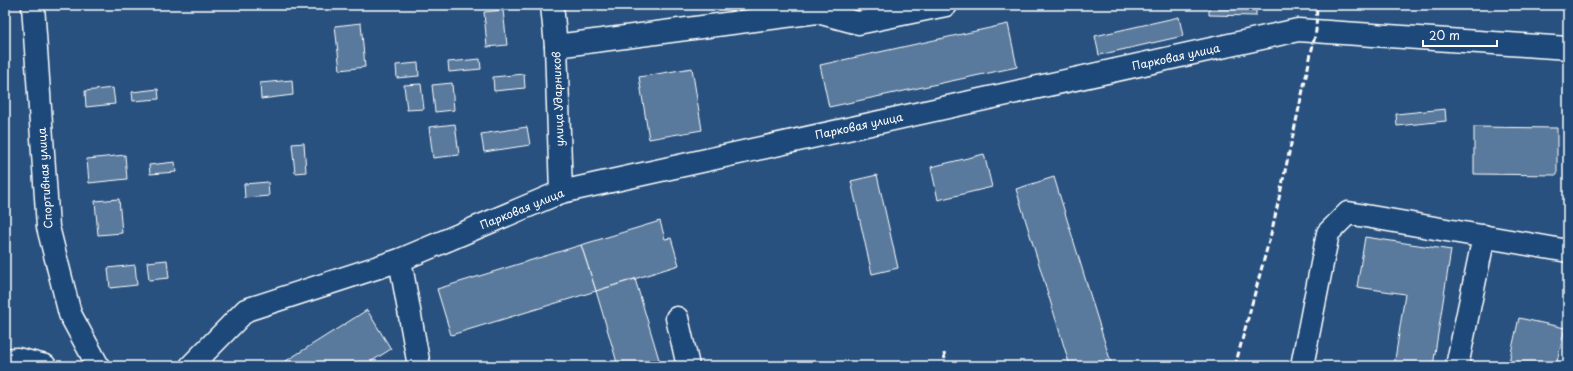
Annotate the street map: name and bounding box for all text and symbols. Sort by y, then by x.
scale bar [1423,22,1497,48]
text: 20 m [1429,26,1460,44]
street label: Парковая улица [1130,39,1222,74]
street label: улица Ударников [547,51,568,147]
street label: Парковая улица [813,108,905,143]
street label: Спортивная улица [32,127,57,229]
street label: Парковая улица [477,184,567,233]

